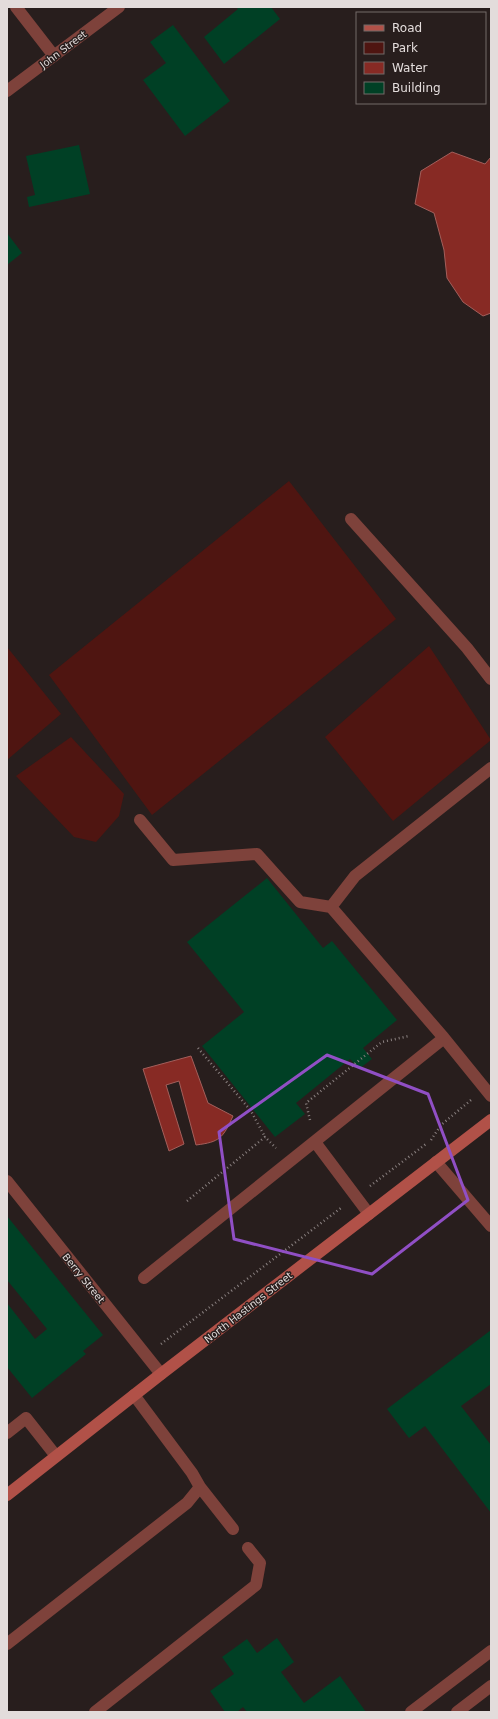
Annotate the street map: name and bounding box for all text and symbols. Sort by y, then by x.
legend [356,12,486,104]
text: Road [392,21,422,35]
street label: John Street [37,28,89,71]
text: Park [392,41,418,55]
text: Water [392,61,428,75]
text: Building [392,81,441,95]
street label: Berry Street [60,1251,107,1305]
street label: North Hastings Street [202,1270,294,1345]

